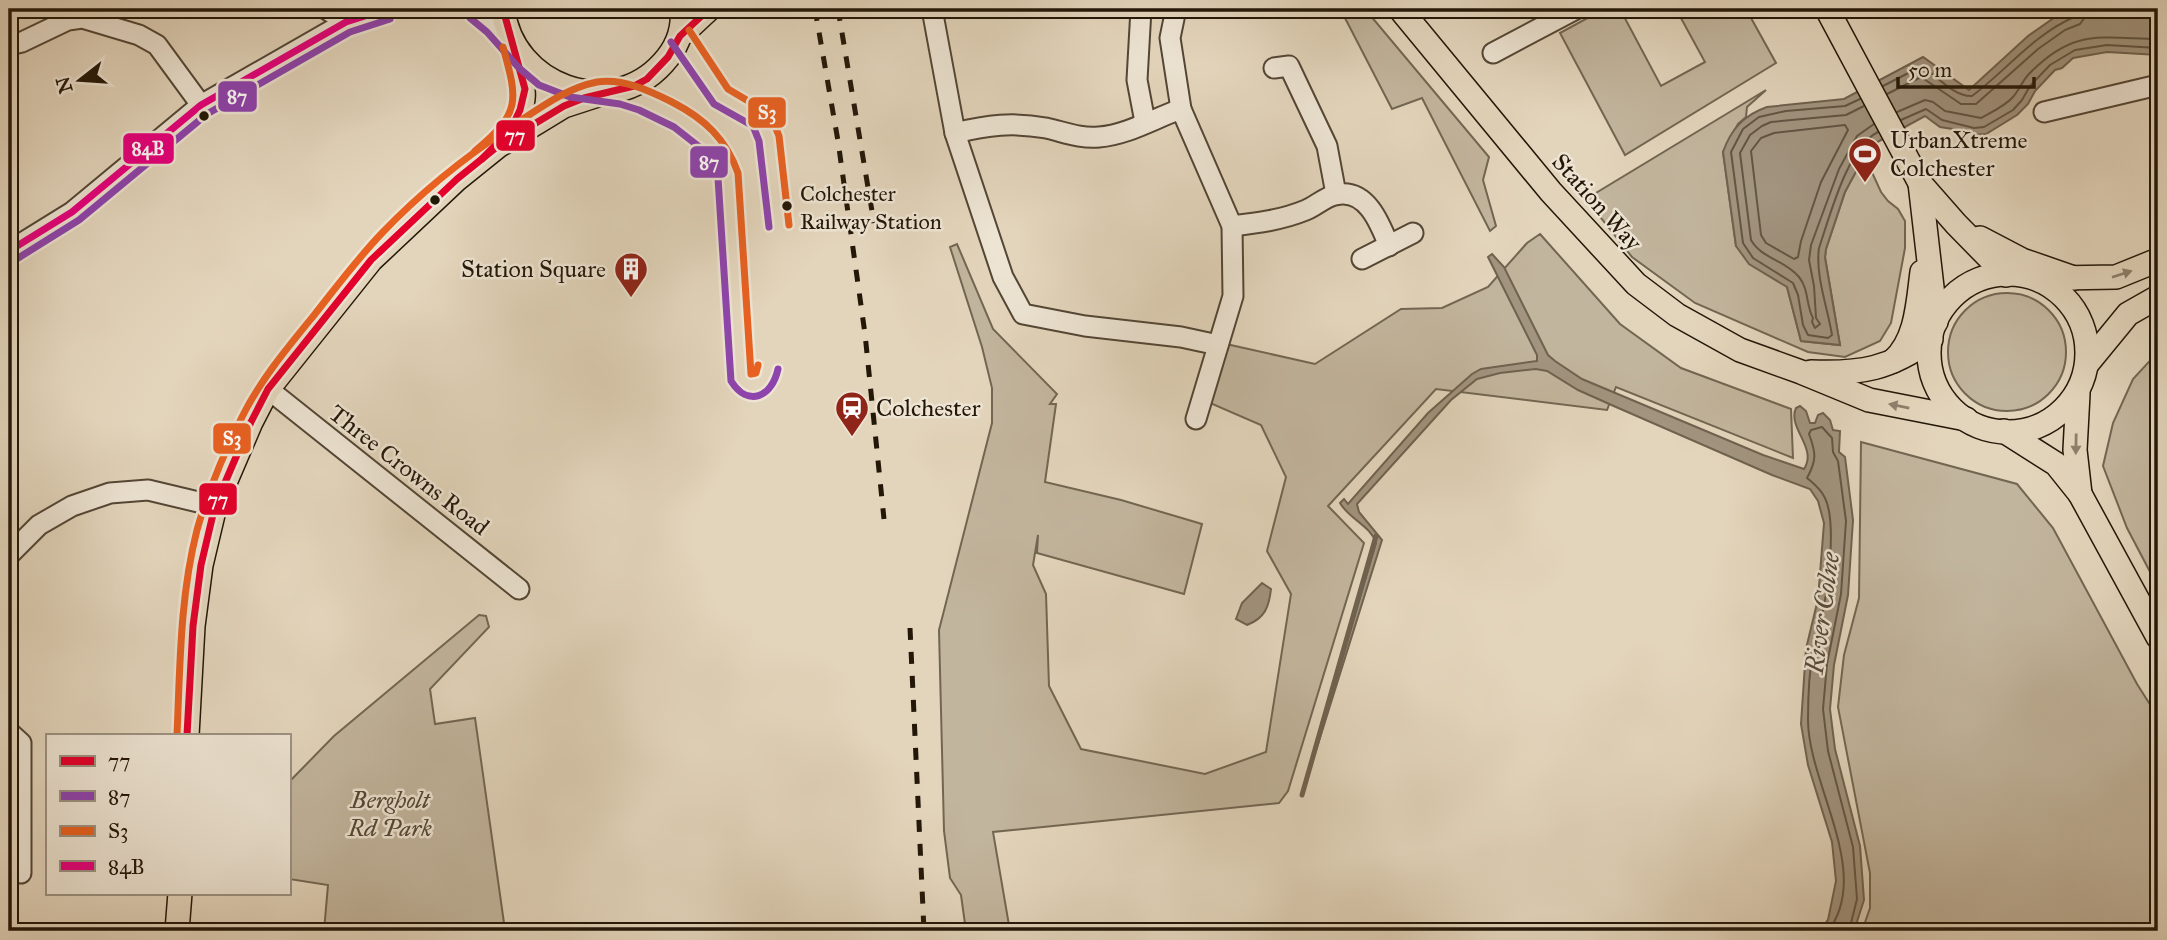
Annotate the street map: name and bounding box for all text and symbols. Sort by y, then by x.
north arrow [46,46,116,116]
scale bar [1898,46,2034,90]
text: 50 m [1908,57,1953,83]
text: N [51,74,78,96]
line badge: 87 [217,80,258,113]
text: 87 [227,85,247,108]
line badge: S3 [747,96,787,129]
text: S3 [758,101,776,125]
unlabelled marker [197,109,211,123]
line badge: 77 [495,119,536,152]
text: 77 [505,124,525,147]
place label: UrbanXtreme Colchester [1890,125,2028,183]
line badge: 84B [122,132,175,165]
sports icon: UrbanXtreme Colchester [1846,135,1884,184]
text: 84B [131,137,165,161]
line badge: 87 [689,145,729,179]
street label: Station Way [1546,147,1649,257]
text: 87 [699,151,719,174]
place label: Colchester Railway Station [800,180,942,235]
unlabelled marker [428,193,442,207]
marker: Colchester Railway Station [780,199,794,213]
building icon: Station Square [612,250,650,299]
place label: Station Square [461,254,606,284]
one-way arrow [2111,268,2132,278]
station icon: Colchester [833,389,871,438]
place label: Colchester [876,393,981,423]
street label: Three Crowns Road [323,398,495,542]
one-way arrow [1887,401,1909,412]
line badge: S3 [212,422,252,455]
text: S3 [223,427,241,451]
one-way arrow [2070,433,2082,455]
line badge: 77 [198,482,238,516]
text: 77 [208,488,228,511]
water label: River Colne [1798,549,1847,677]
legend [46,734,290,894]
text: 77 [108,748,130,774]
text: 87 [108,784,130,810]
park label: Bergholt Rd Park [347,785,432,843]
text: S3 [108,818,128,844]
text: 84B [108,854,145,880]

